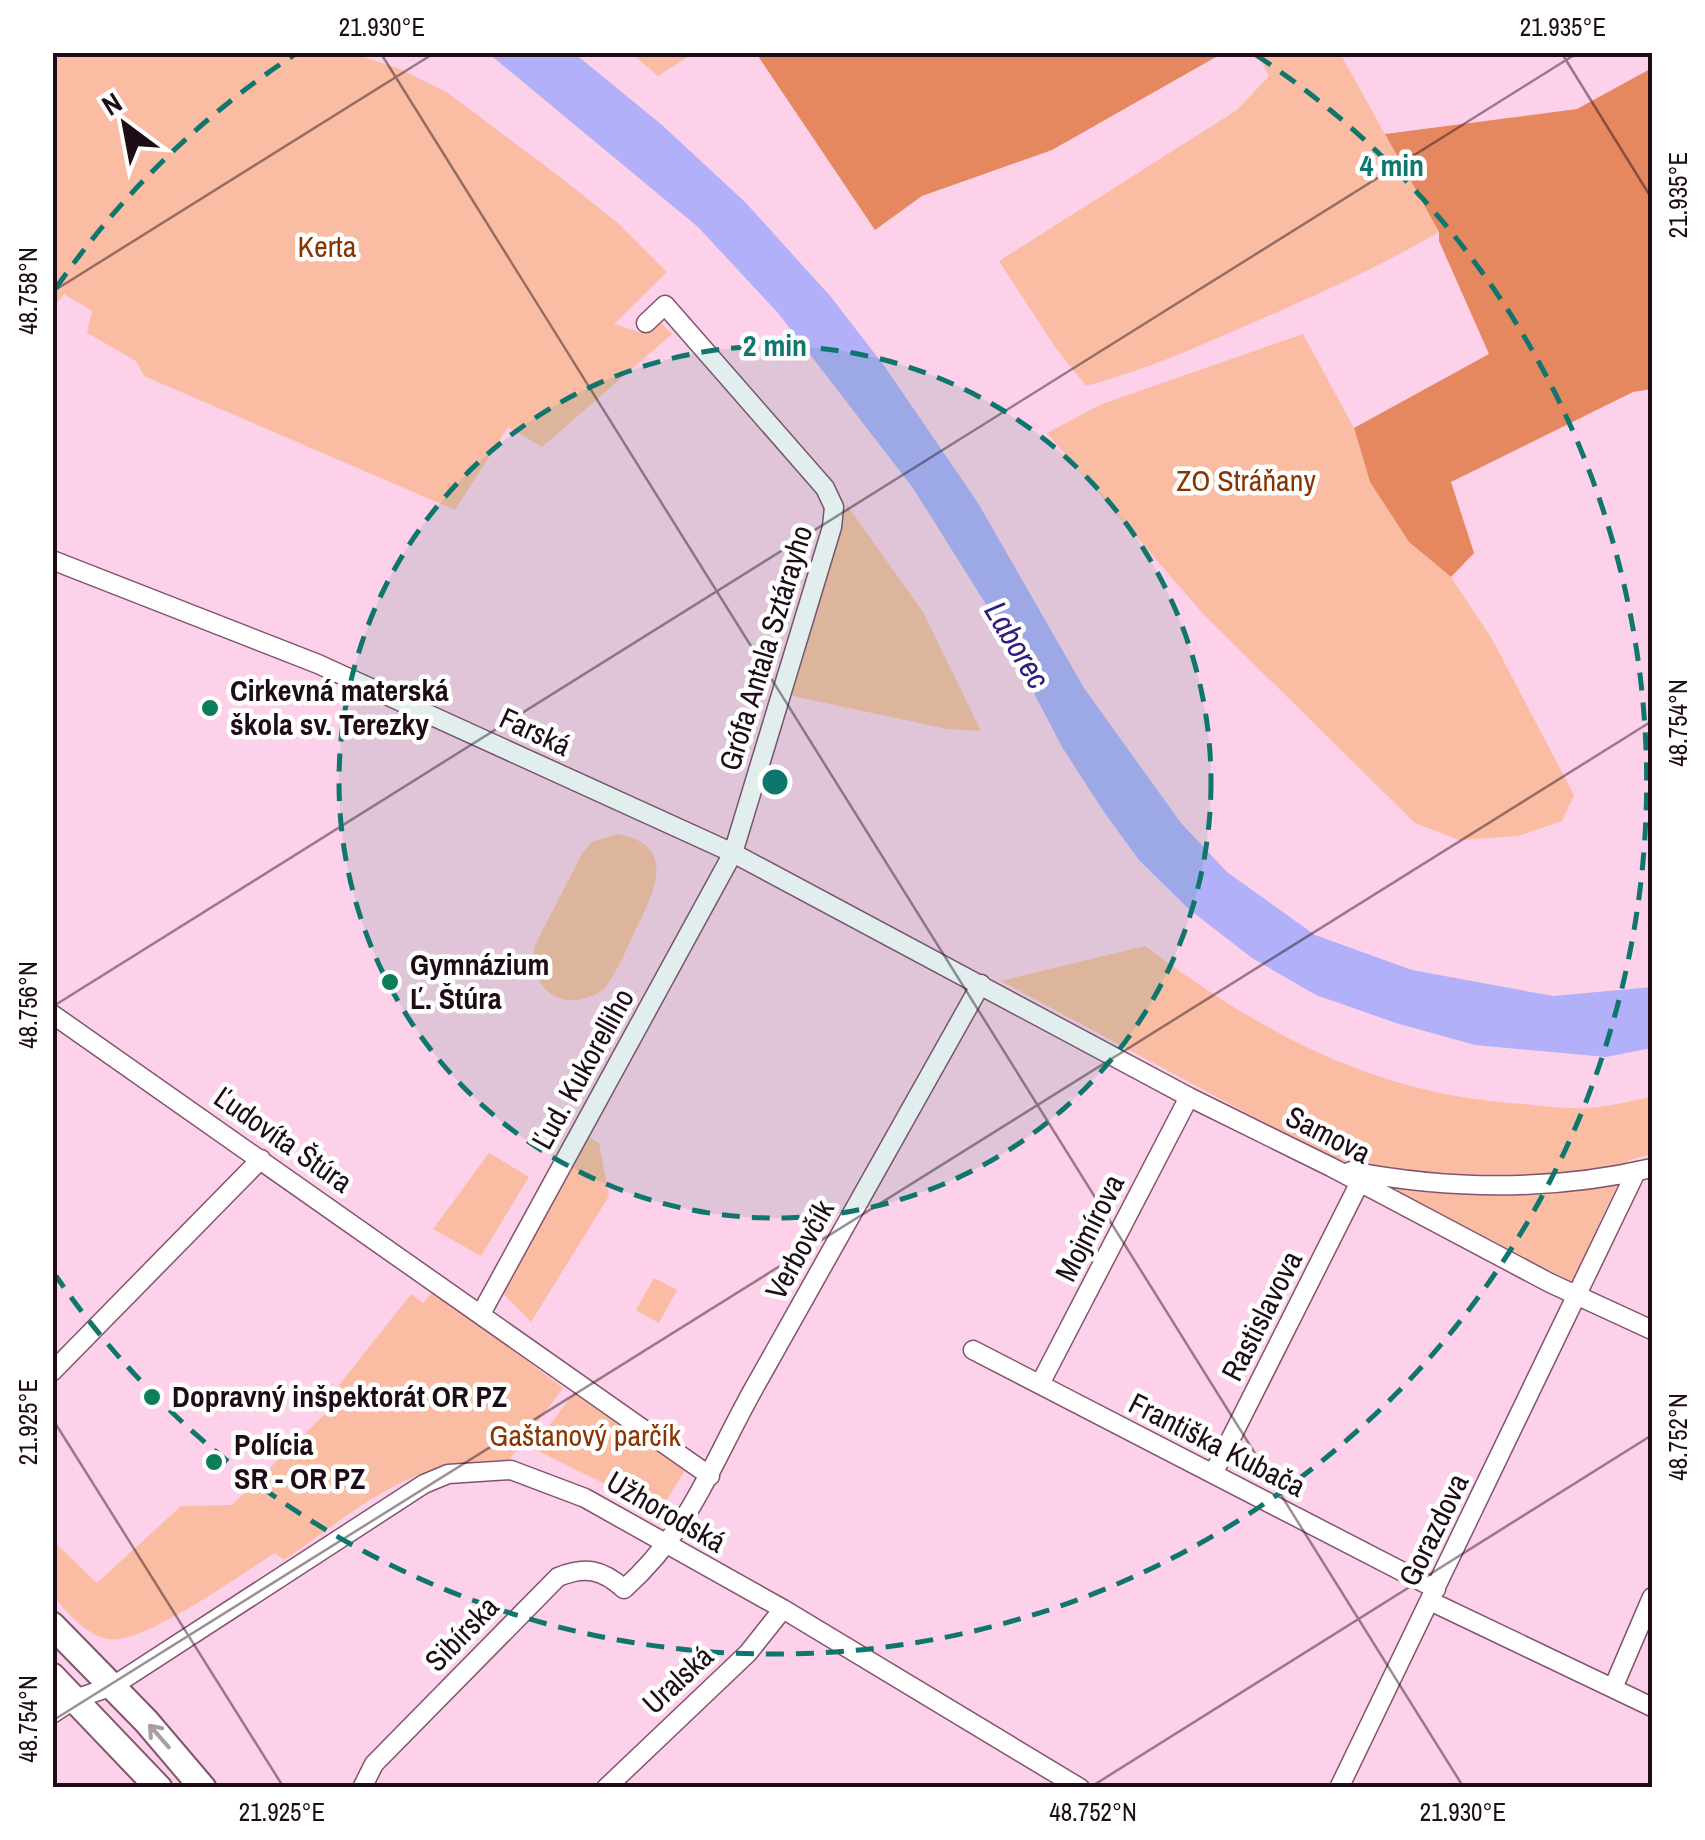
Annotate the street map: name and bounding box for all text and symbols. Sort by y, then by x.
text: 21.930°E [339,10,425,44]
text: 21.935°E [1520,10,1606,44]
north arrow [75,75,175,175]
text: N [95,83,129,124]
text: 4 min [1360,145,1424,185]
text: 21.935°E [1661,152,1695,238]
park label: Kerta [298,226,357,266]
text: 48.758°N [11,247,45,335]
text: 2 min [743,325,807,365]
park label: ZO Stráňany [1176,460,1316,500]
street label: Grófa Antala Sztárayho [709,520,821,775]
water label: Laborec [975,593,1060,696]
place label: Cirkevná materská škola sv. Terezky [230,670,449,744]
text: 48.754°N [1661,679,1695,767]
marker: Cirkevná materská škola sv. Terezky [199,697,221,719]
street label: Farská [493,697,578,765]
centre of rings [757,764,793,800]
place label: Gymnázium Ľ. Štúra [410,944,549,1018]
text: 48.756°N [11,961,45,1049]
marker: Gymnázium Ľ. Štúra [379,971,401,993]
street label: Ľud. Kukorelliho [522,981,643,1156]
street label: Ľudovíta Štúra [207,1077,361,1202]
street label: Samova [1279,1096,1378,1173]
street label: Mojmírova [1045,1167,1133,1288]
street label: Verbovčík [755,1192,843,1306]
street label: Rastislavova [1211,1243,1311,1387]
place label: Dopravný inšpektorát OR PZ [172,1376,507,1416]
text: 21.925°E [11,1379,45,1465]
street label: Františka Kubača [1122,1383,1313,1506]
marker: Dopravný inšpektorát OR PZ [141,1386,163,1408]
text: 48.752°N [1661,1393,1695,1481]
park label: Gaštanový parčík [489,1415,681,1455]
place label: Polícia SR - OR PZ [234,1424,365,1498]
marker: Polícia SR - OR PZ [203,1451,225,1473]
street label: Užhorodská [600,1461,734,1561]
street label: Gorazdova [1389,1466,1478,1592]
street label: Sibírska [416,1587,507,1680]
street label: Uralská [633,1636,722,1722]
text: 48.754°N [11,1675,45,1763]
one-way arrow [148,1724,171,1749]
text: 21.925°E [239,1795,325,1829]
text: 48.752°N [1049,1795,1137,1829]
text: 21.930°E [1420,1795,1506,1829]

